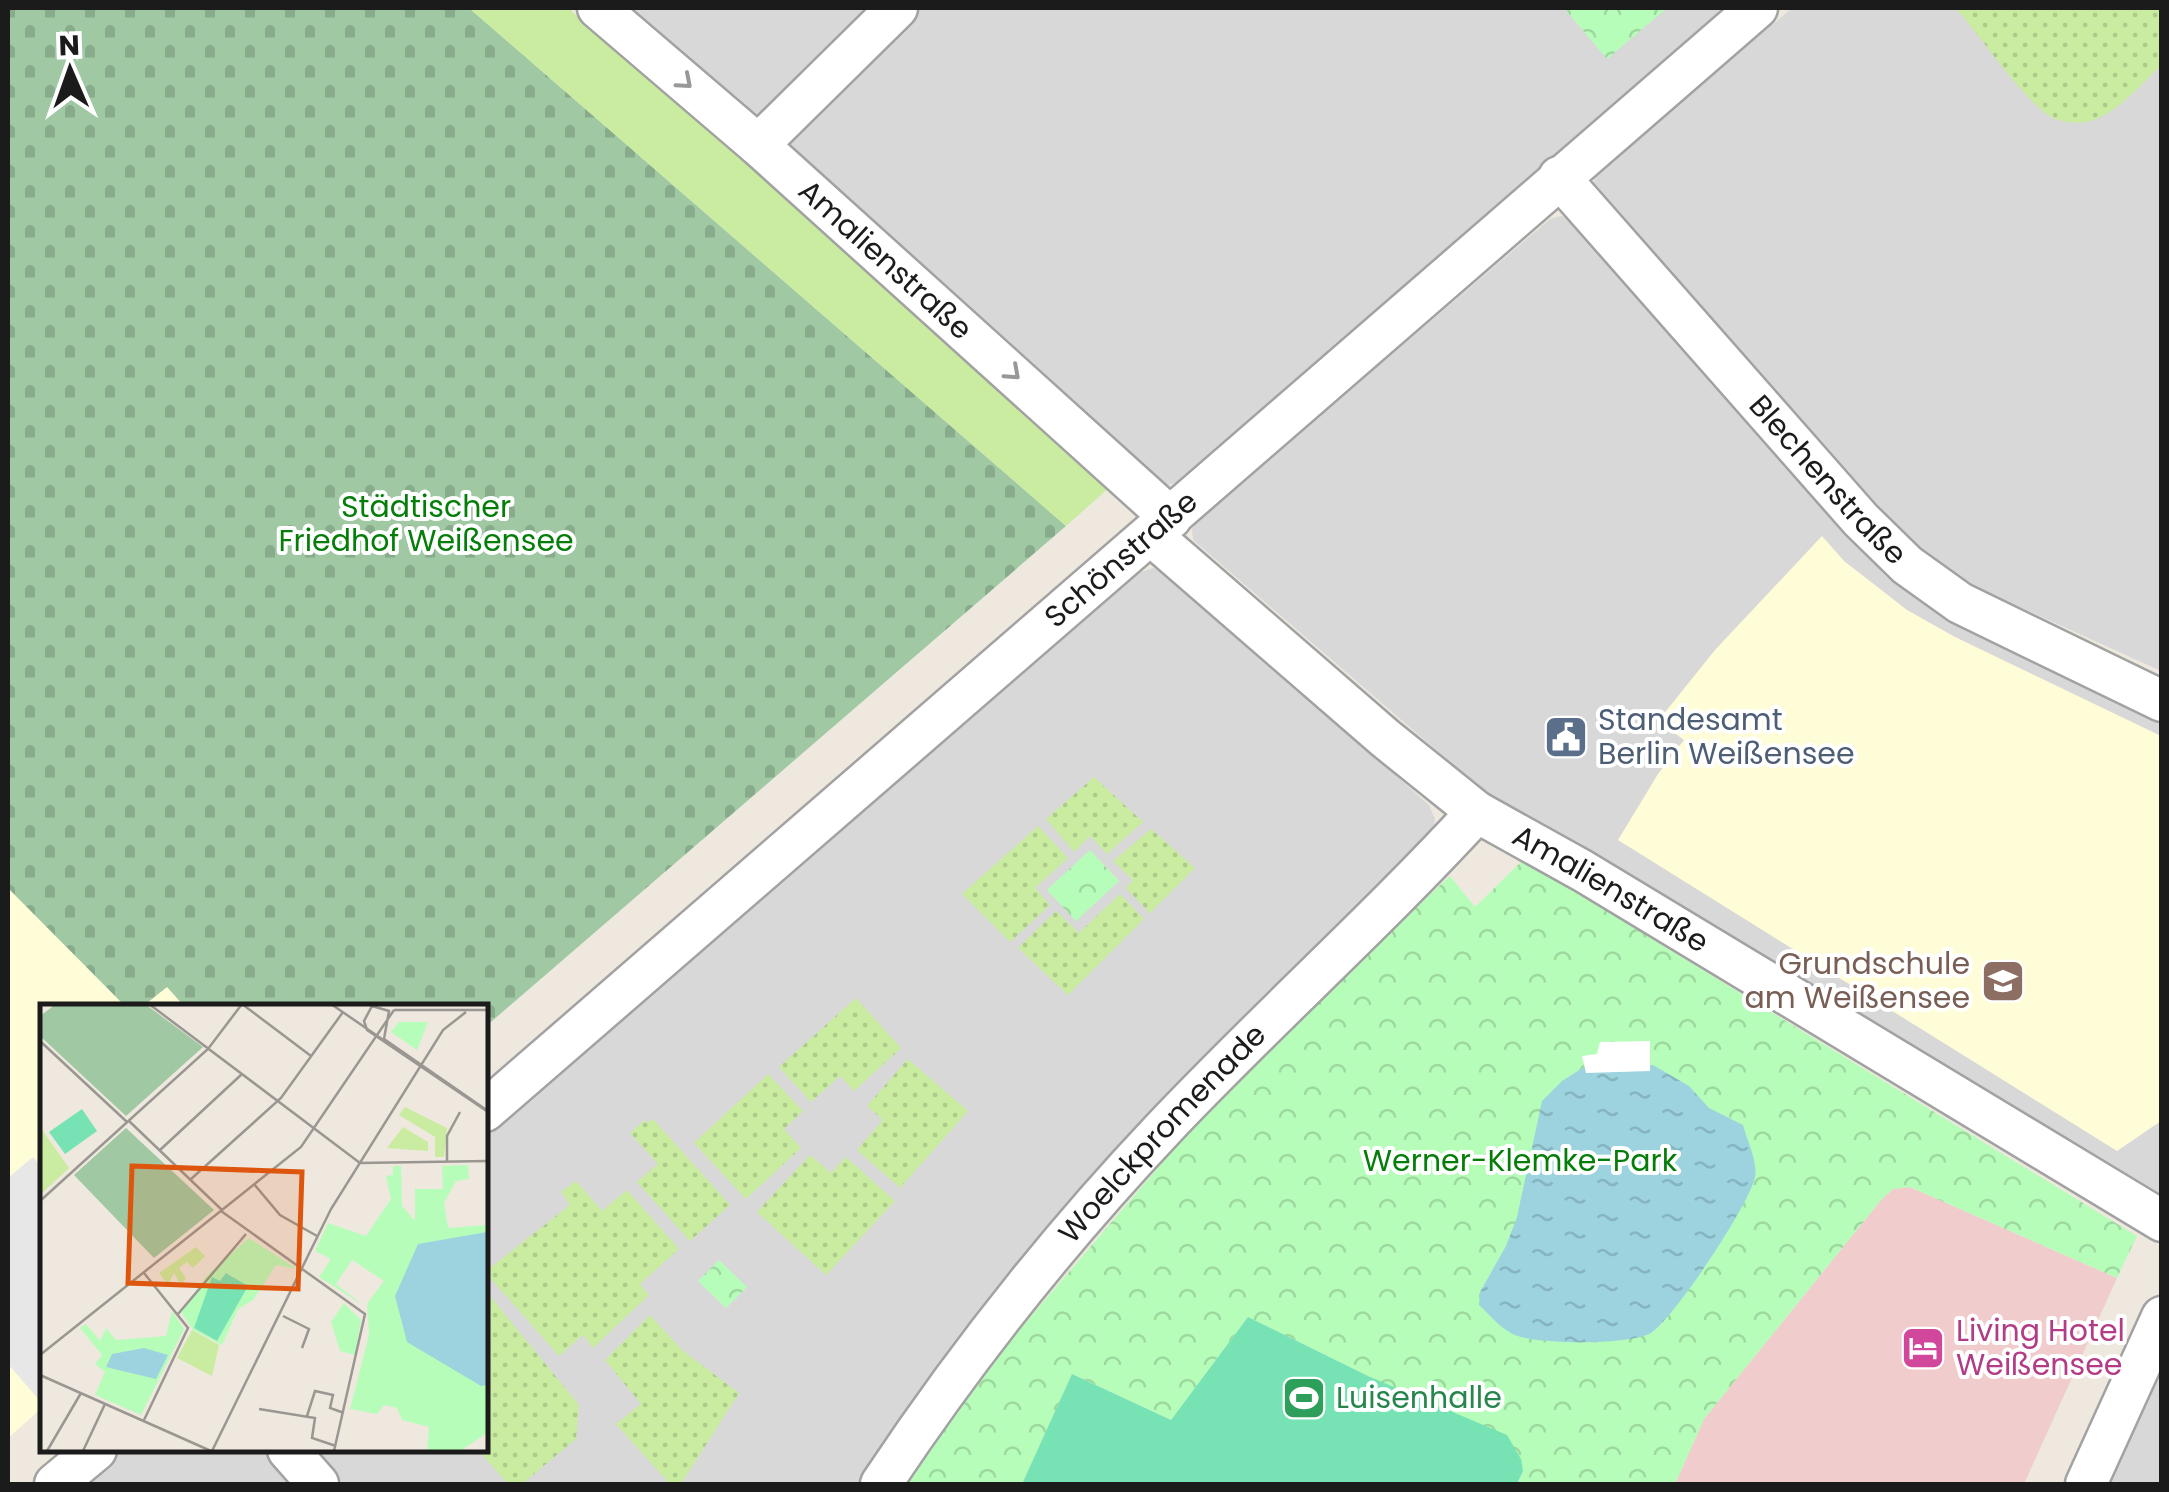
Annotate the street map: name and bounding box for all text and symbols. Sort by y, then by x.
north arrow [20,20,120,120]
text: N [58,26,80,65]
one-way arrow [673,71,691,89]
street label: Amalienstraße [789,169,982,350]
one-way arrow [1001,362,1020,380]
street label: Blechenstraße [1739,385,1917,574]
street label: Schönstraße [1035,480,1207,638]
park label: Städtischer Friedhof Weißensee [278,485,574,562]
place label: Standesamt Berlin Weißensee [1598,698,1855,775]
public building icon: Standesamt Berlin Weißensee [1543,714,1589,760]
street label: Amalienstraße [1505,814,1717,963]
place label: Grundschule am Weißensee [1744,942,1970,1019]
school or university icon: Grundschule am Weißensee [1980,958,2026,1004]
inset map [40,1004,488,1452]
street label: Woelckpromenade [1048,1014,1276,1252]
park label: Werner-Klemke-Park [1363,1139,1678,1182]
place label: Living Hotel Weißensee [1956,1309,2125,1386]
hotel icon: Living Hotel Weißensee [1900,1325,1946,1371]
sports icon: Luisenhalle [1281,1375,1327,1421]
place label: Luisenhalle [1336,1376,1502,1419]

